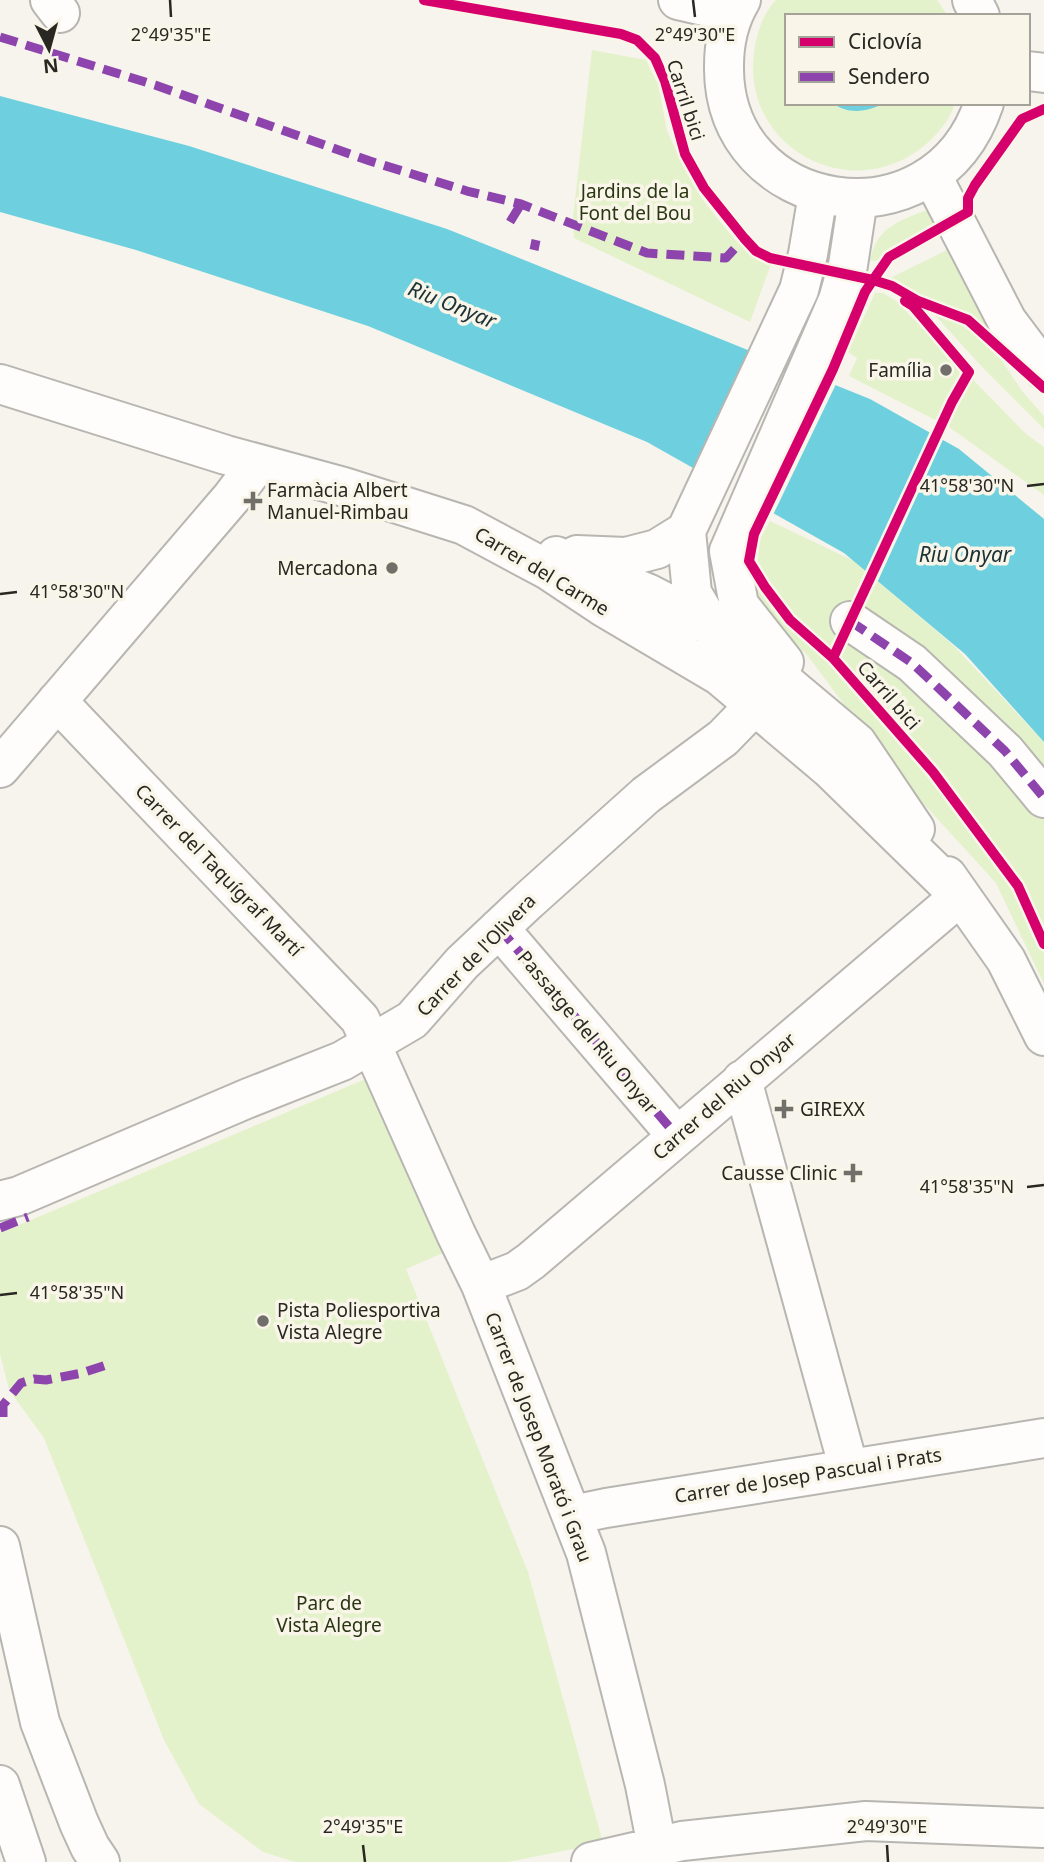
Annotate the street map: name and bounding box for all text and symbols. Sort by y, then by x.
north arrow [14,14,84,84]
legend [785,14,1030,105]
text: 2°49'35"E [131,22,211,46]
text: 2°49'30"E [655,22,735,46]
text: Ciclovía [848,27,922,55]
text: N [42,52,60,80]
street label: Carril bici [661,56,711,144]
text: Sendero [848,62,930,90]
park label: Jardins de la Font del Bou [579,178,691,226]
water label: Riu Onyar [404,274,502,335]
place label: Família [868,357,932,383]
marker: Família [938,362,954,378]
text: 41°58'30"N [920,473,1014,497]
place label: Farmàcia Albert Manuel-Rimbau [267,477,409,525]
marker: Farmàcia Albert Manuel-Rimbau [245,493,261,509]
street label: Carrer del Carme [470,521,614,621]
water label: Riu Onyar [919,540,1013,568]
place label: Mercadona [277,555,378,581]
marker: Mercadona [384,560,400,576]
text: 41°58'30"N [30,579,124,603]
street label: Carril bici [852,655,926,735]
street label: Carrer del Taquígraf Martí [130,778,309,963]
street label: Carrer de l'Olivera [411,888,541,1022]
street label: Passatge del Riu Onyar [512,945,664,1119]
street label: Carrer del Riu Onyar [647,1026,801,1165]
place label: GIREXX [800,1096,866,1122]
marker: GIREXX [774,1099,794,1119]
place label: Causse Clinic [721,1160,837,1186]
marker: Causse Clinic [843,1163,863,1183]
text: 41°58'35"N [920,1174,1014,1198]
text: 41°58'35"N [30,1280,124,1304]
place label: Pista Poliesportiva Vista Alegre [277,1297,441,1345]
street label: Carrer de Josep Morató i Grau [479,1308,599,1566]
marker: Pista Poliesportiva Vista Alegre [255,1313,271,1329]
street label: Carrer de Josep Pascual i Prats [673,1441,943,1509]
park label: Parc de Vista Alegre [276,1590,382,1638]
text: 2°49'35"E [323,1814,403,1838]
text: 2°49'30"E [847,1814,927,1838]

